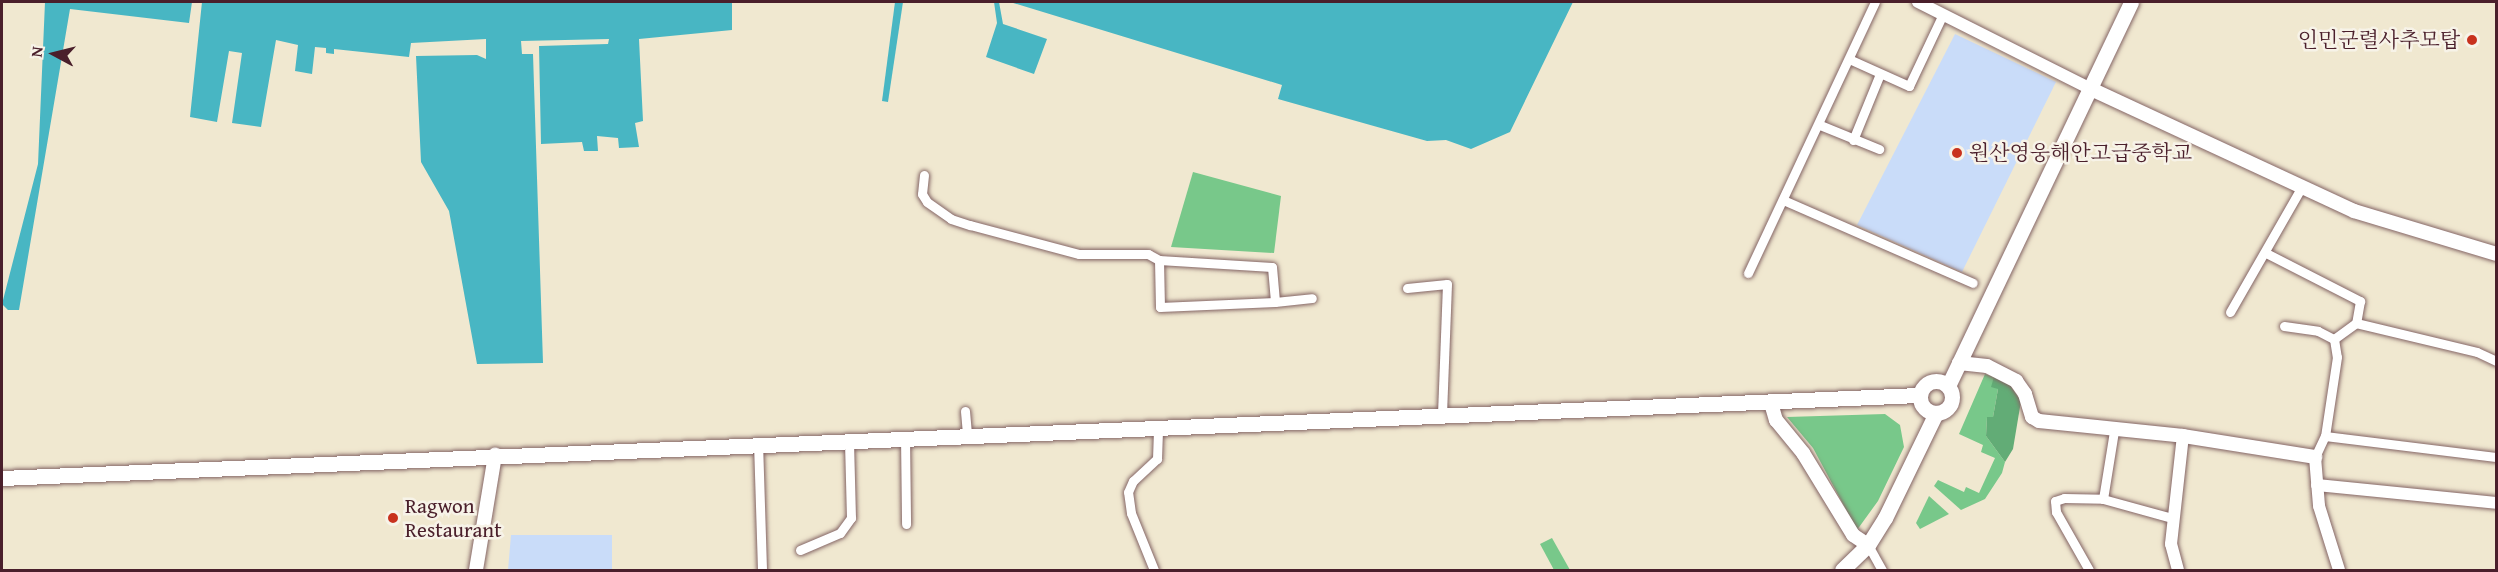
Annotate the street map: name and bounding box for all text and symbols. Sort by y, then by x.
north arrow [24,24,84,84]
place label: 인민군렬사추모탑 [2298,27,2460,53]
marker: 인민군렬사추모탑 [2465,33,2479,47]
text: N [24,45,49,59]
place label: 원산영웅해안고급중학교 [1969,140,2192,166]
marker: 원산영웅해안고급중학교 [1950,146,1964,160]
place label: Ragwon Restaurant [405,493,502,543]
marker: Ragwon Restaurant [386,511,400,525]

